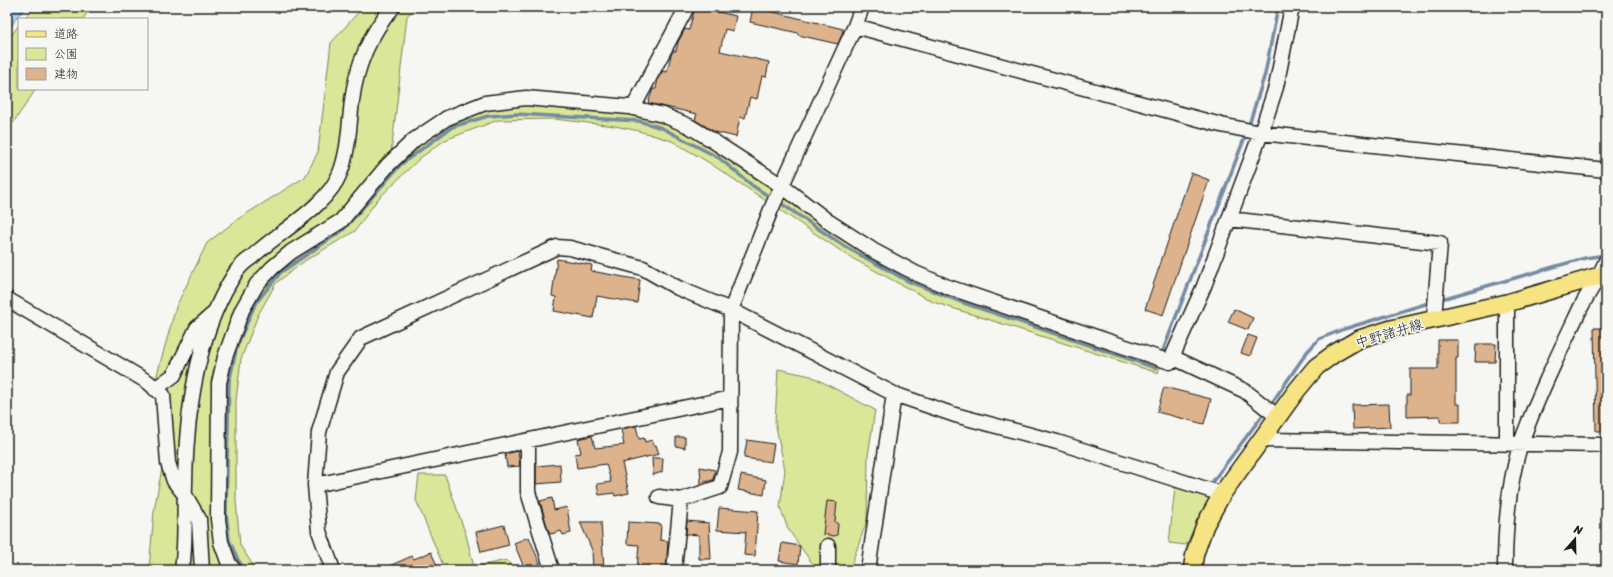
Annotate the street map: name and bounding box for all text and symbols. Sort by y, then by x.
legend [18,18,148,90]
text: 道路 [54,23,78,45]
text: 公園 [54,43,78,65]
text: 建物 [54,63,78,85]
street label: 中野諸井線 [1352,311,1426,356]
north arrow [1555,519,1595,559]
text: N [1570,519,1585,540]

